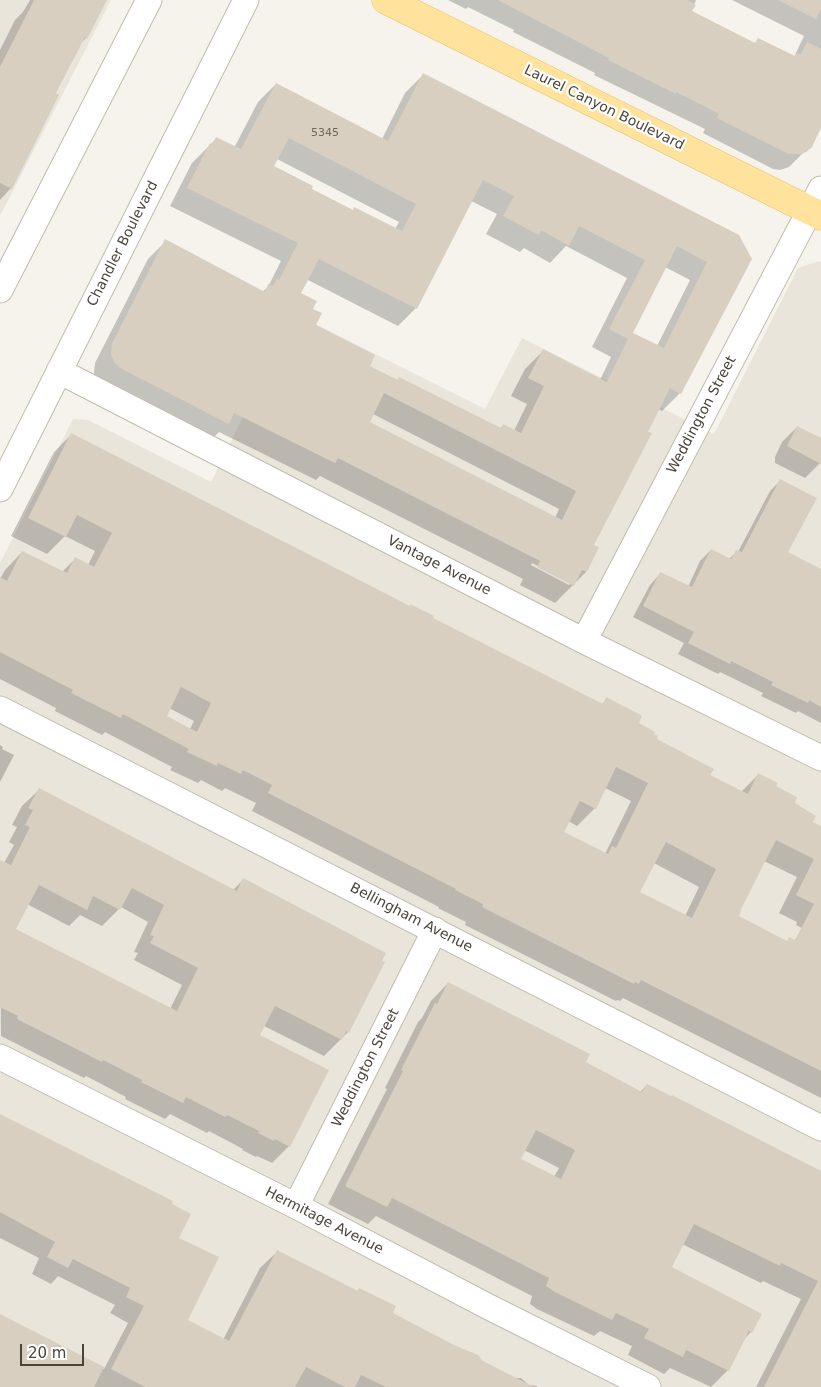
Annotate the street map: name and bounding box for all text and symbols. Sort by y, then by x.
street label: Laurel Canyon Boulevard [521,62,687,154]
house number: 5345 [311,126,339,140]
street label: Chandler Boulevard [84,178,162,310]
street label: Weddington Street [664,353,740,477]
street label: Vantage Avenue [384,533,494,599]
street label: Bellingham Avenue [347,880,475,956]
street label: Weddington Street [329,1006,403,1130]
street label: Hermitage Avenue [262,1184,386,1258]
scale bar [22,1334,86,1366]
text: 20 m [28,1344,66,1362]

